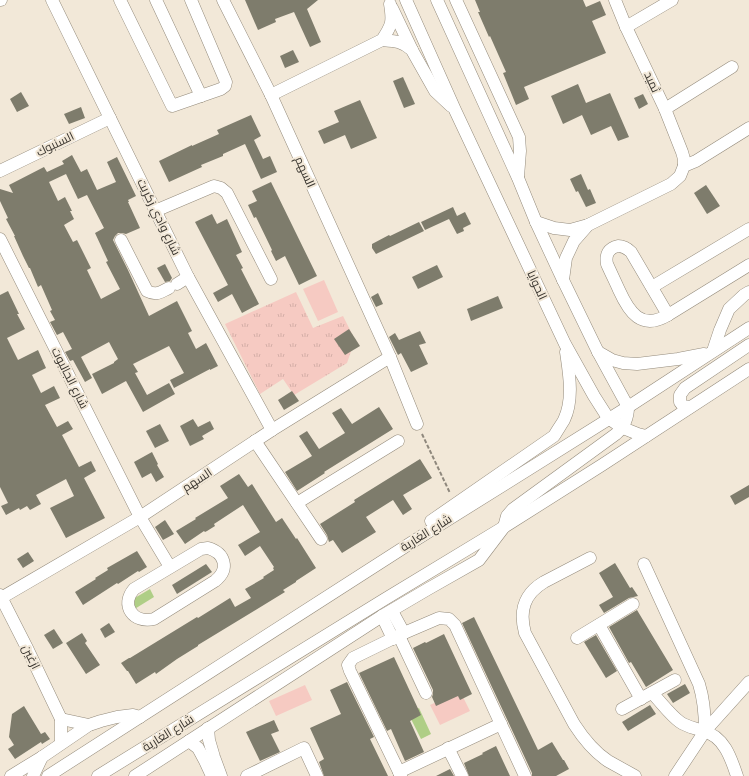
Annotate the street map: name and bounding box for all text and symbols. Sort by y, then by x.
street label: ثميد [641,69,663,95]
street label: السنبوك [34,129,76,159]
street label: السهم [291,154,318,190]
street label: شارع وادي زكريت [132,176,184,259]
street label: الحوايا [524,268,550,302]
street label: شارع الجالبوت [48,345,91,411]
street label: السهم [179,465,215,496]
street label: شارع الغارية [398,512,455,555]
street label: ازغين [19,643,43,671]
street label: شارع الغارية [140,712,197,755]

